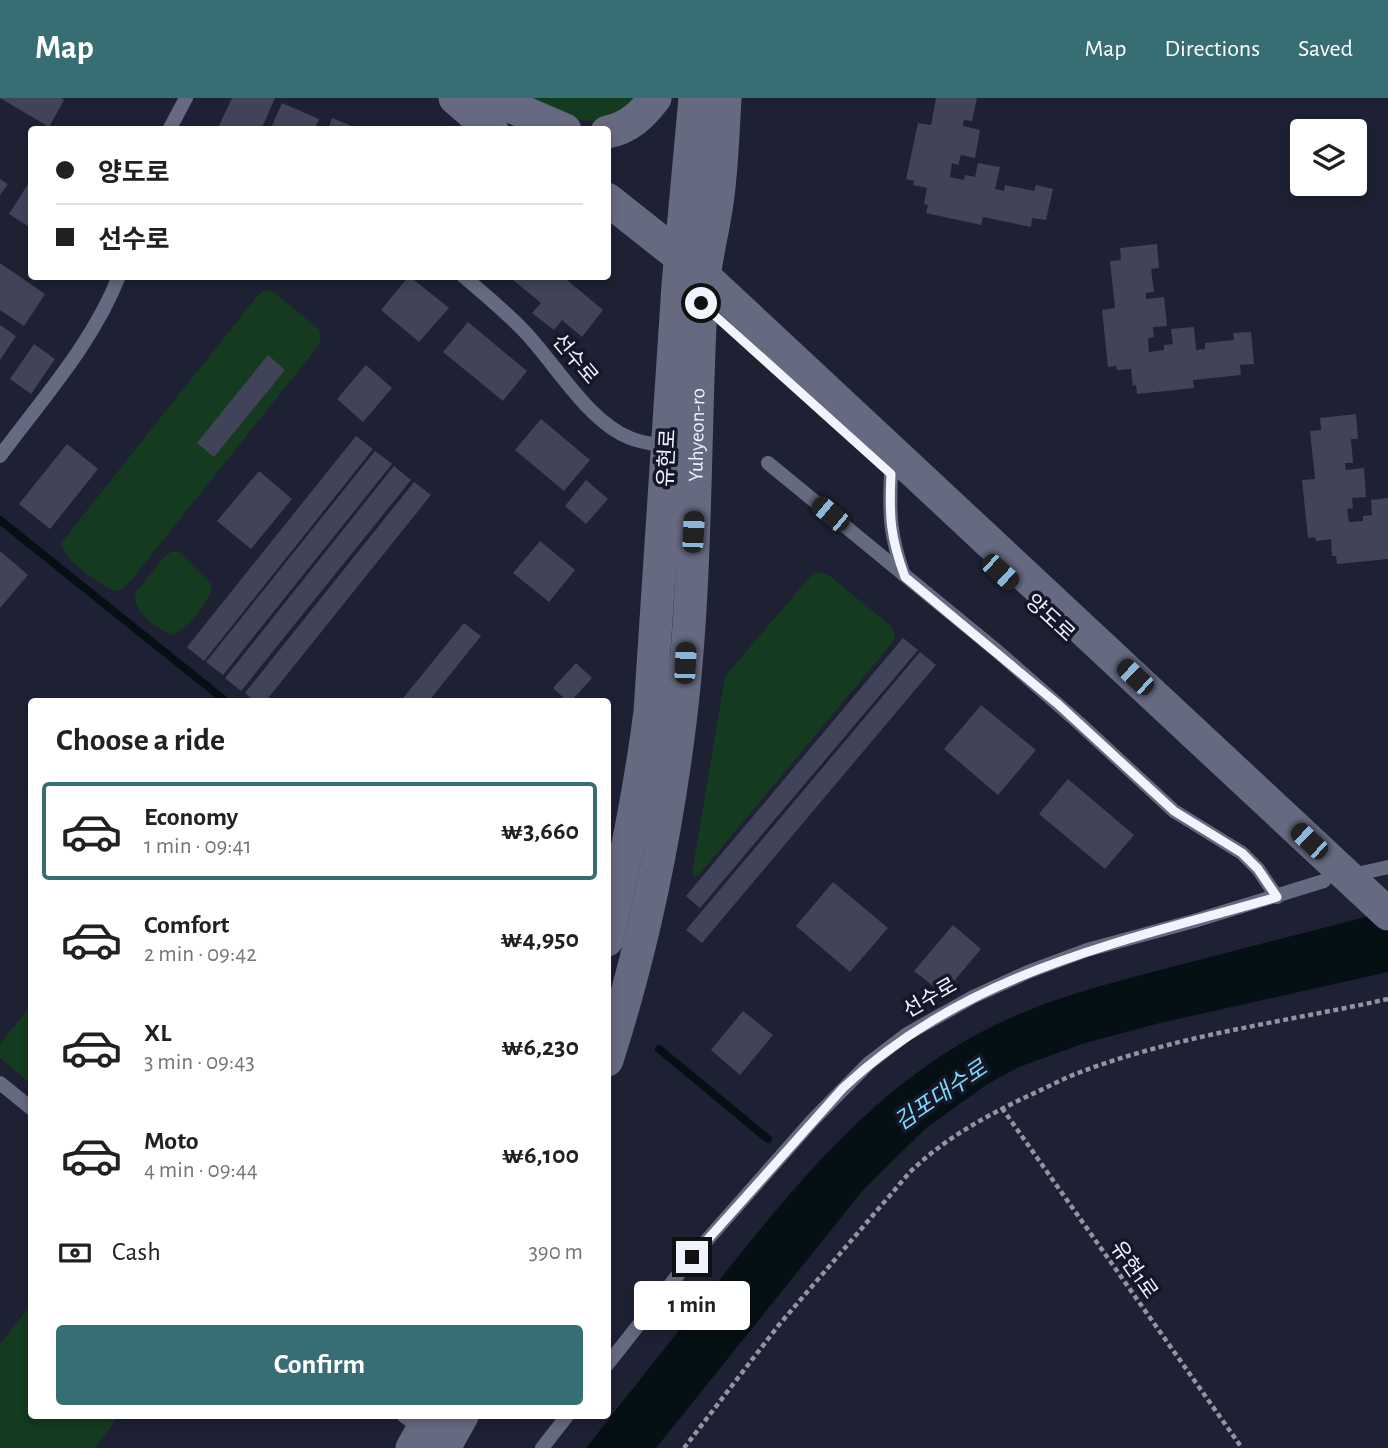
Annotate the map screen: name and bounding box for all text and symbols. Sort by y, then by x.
text: Map [35,32,94,65]
text: Map [1084,37,1126,61]
text: Directions [1164,37,1260,61]
text: Saved [1298,37,1353,61]
map controls [1290,119,1367,196]
button: layers [1290,119,1367,196]
text: 양도로 [98,160,170,186]
text: 선수로 [98,227,170,253]
route start [685,287,717,319]
street label: 선수로 [548,329,602,388]
street label: Yuhyeon-ro [685,388,708,482]
street label: 유현로 [654,428,679,487]
car [808,492,853,536]
car [682,510,705,554]
car [978,550,1023,594]
street label: 양도로 [1022,590,1079,645]
car [674,641,697,685]
car [1113,655,1158,699]
text: Choose a ride [56,724,225,756]
icon: car [60,800,123,863]
text: Economy [144,804,238,830]
text: ₩3,660 [501,818,579,844]
car [1287,819,1332,863]
text: 1 min · 09:41 [144,835,252,858]
icon: car [60,908,123,971]
text: Comfort [144,912,229,938]
text: ₩4,950 [500,926,579,952]
text: 2 min · 09:42 [144,943,257,966]
street label: 선수로 [899,974,960,1022]
icon: car [60,1016,123,1079]
text: XL [144,1020,171,1046]
text: ₩6,230 [501,1034,579,1060]
text: 3 min · 09:43 [144,1051,255,1074]
water label: 김포대수로 [890,1054,993,1135]
icon: car [60,1124,123,1187]
text: Moto [144,1128,199,1154]
text: ₩6,100 [502,1142,579,1168]
text: 4 min · 09:44 [144,1159,258,1182]
icon: cash [56,1234,94,1272]
street label: 유현1로 [1107,1237,1162,1303]
text: Cash [112,1239,161,1265]
text: 390 m [528,1241,583,1264]
route end [676,1241,708,1273]
callout: 1 min [634,1282,750,1330]
text: 1 min [668,1294,716,1317]
button: Confirm [56,1325,583,1405]

